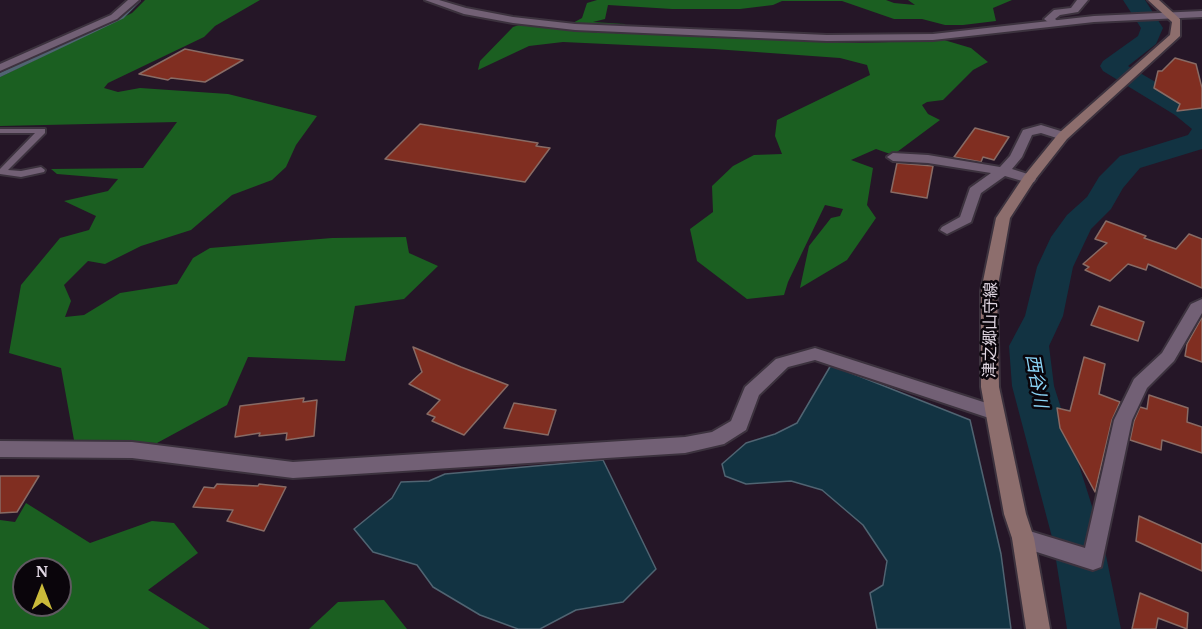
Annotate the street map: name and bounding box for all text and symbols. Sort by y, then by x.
street label: 津之郷山守線 [981,282,1001,378]
water label: 西谷川 [1021,353,1051,409]
north arrow [12,557,72,617]
text: N [36,560,48,582]

